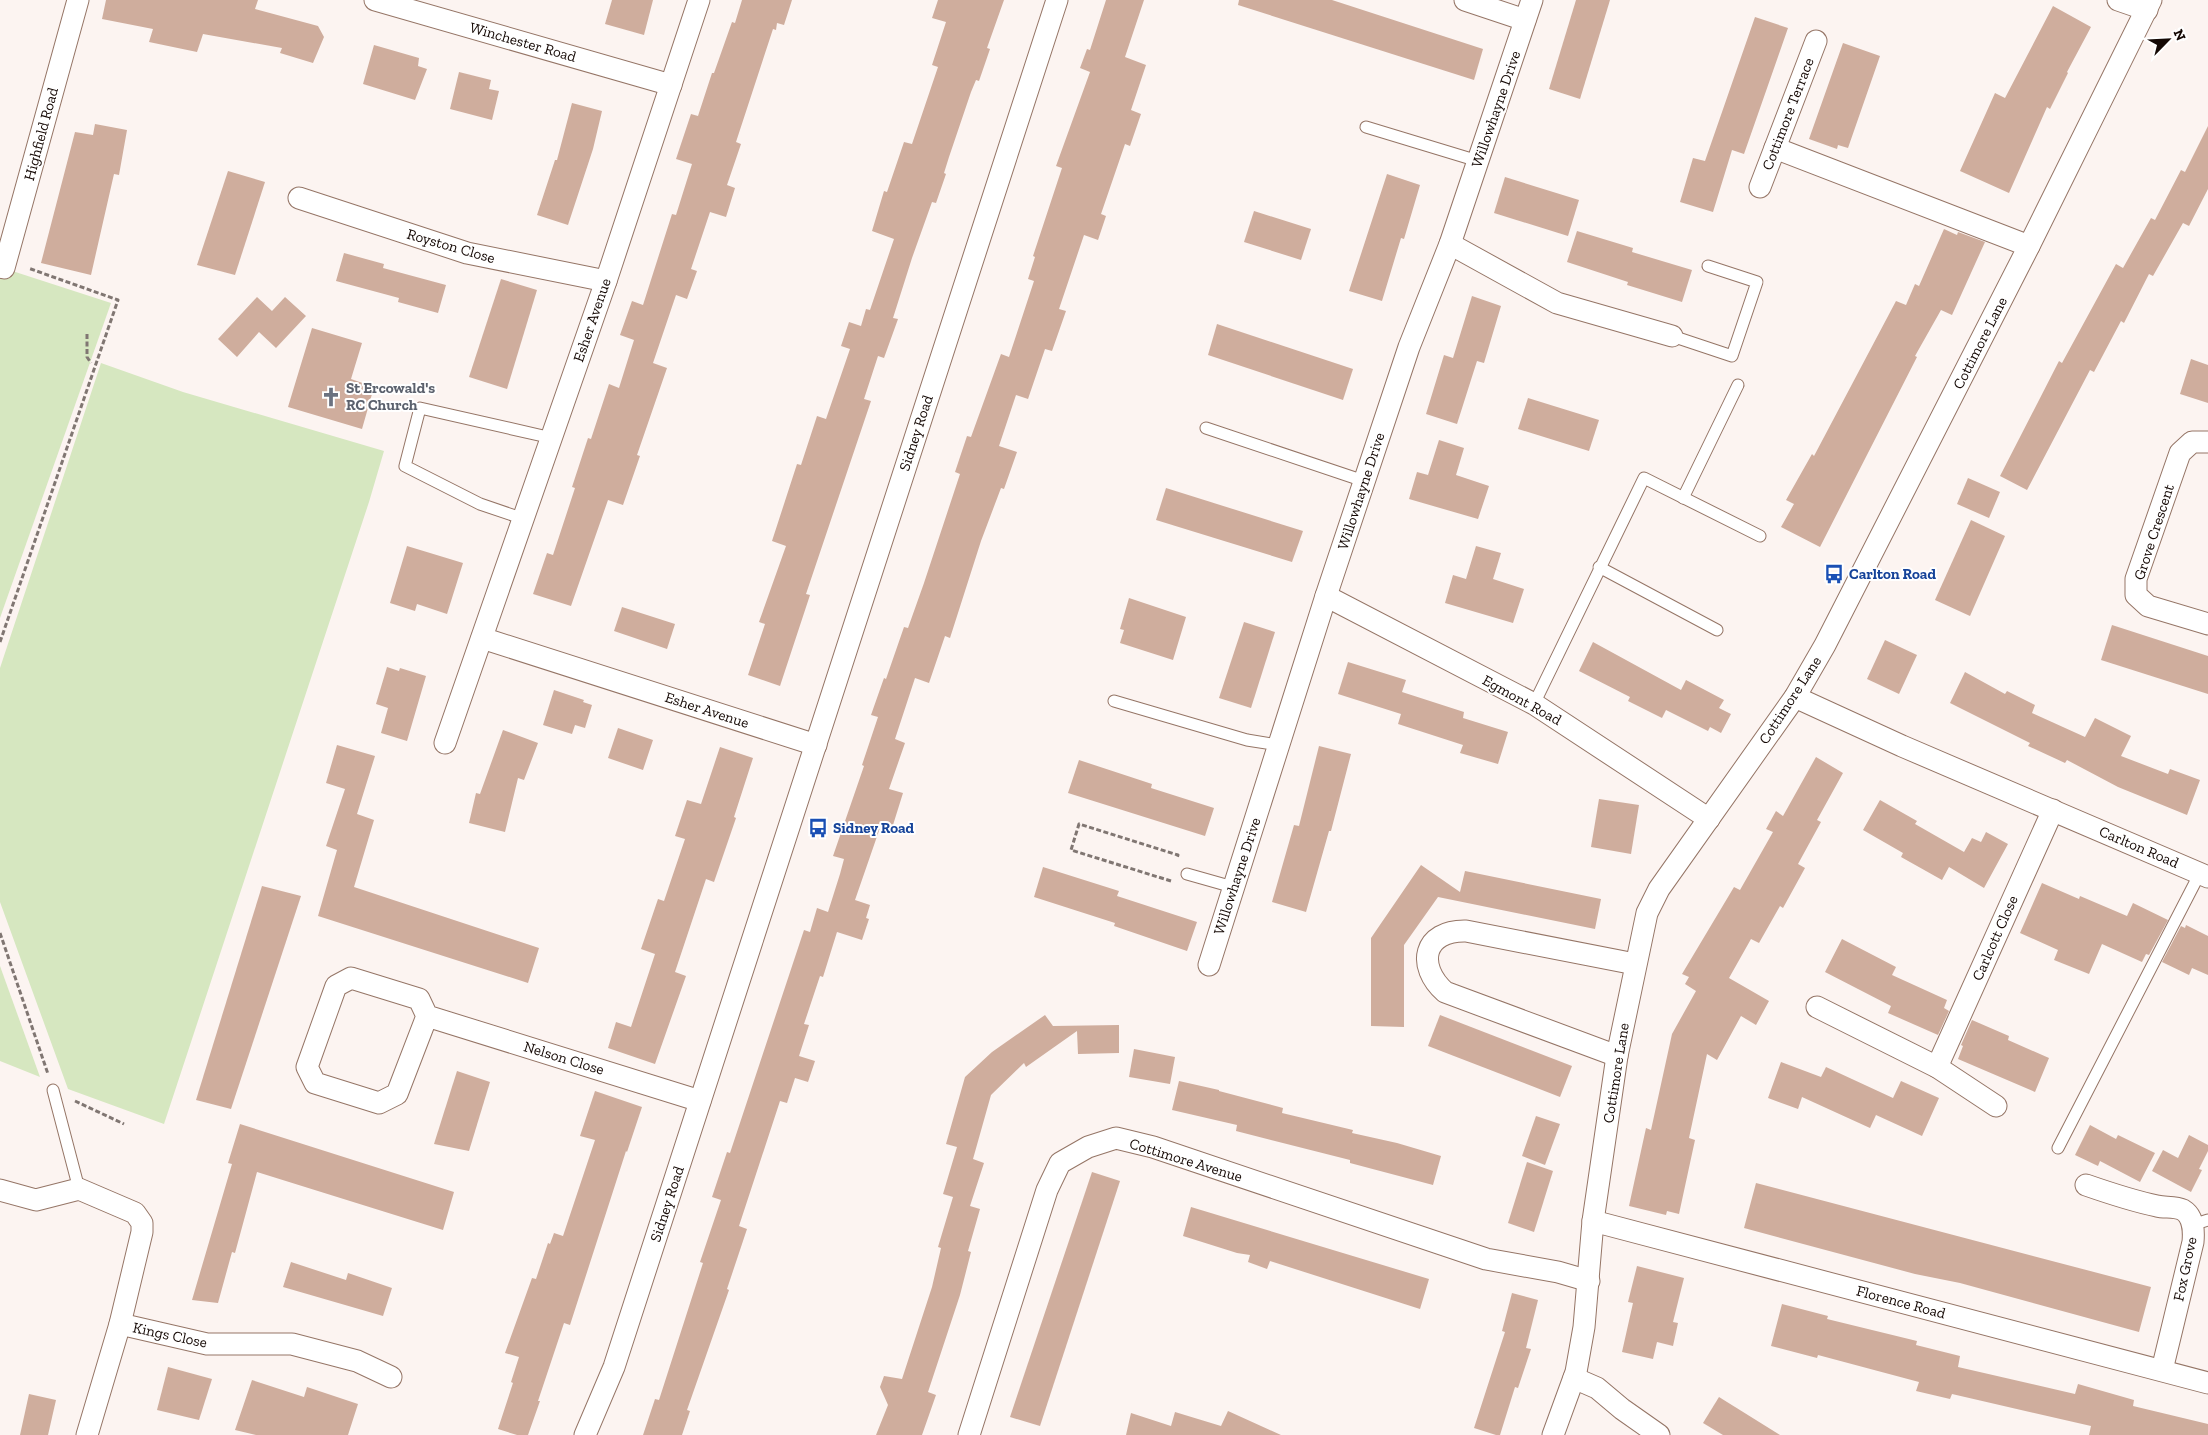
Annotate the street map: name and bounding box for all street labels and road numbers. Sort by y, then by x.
street label: Winchester Road [468,18,579,66]
street label: Willowhayne Drive [1468,48,1524,170]
street label: Cottimore Terrace [1758,55,1818,173]
street label: Highfield Road [20,85,62,183]
street label: Royston Close [405,225,497,267]
street label: Esher Avenue [569,276,615,364]
street label: Cottimore Lane [1949,294,2011,392]
street label: Sidney Road [895,392,937,473]
street label: Willowhayne Drive [1334,430,1388,552]
street label: Grove Crescent [2130,481,2178,582]
street label: Cottimore Lane [1755,653,1825,747]
street label: Egmont Road [1479,671,1565,729]
street label: Esher Avenue [663,688,751,732]
street label: Willowhayne Drive [1210,815,1264,937]
street label: Carlton Road [2097,822,2182,872]
street label: Carlcott Close [1968,893,2022,983]
street label: Cottimore Lane [1599,1022,1633,1124]
street label: Nelson Close [522,1037,606,1079]
street label: Cottimore Avenue [1127,1134,1245,1186]
street label: Sidney Road [646,1163,688,1244]
street label: Fox Grove [2169,1235,2201,1303]
street label: Florence Road [1854,1281,1948,1323]
street label: Kings Close [131,1318,209,1352]

